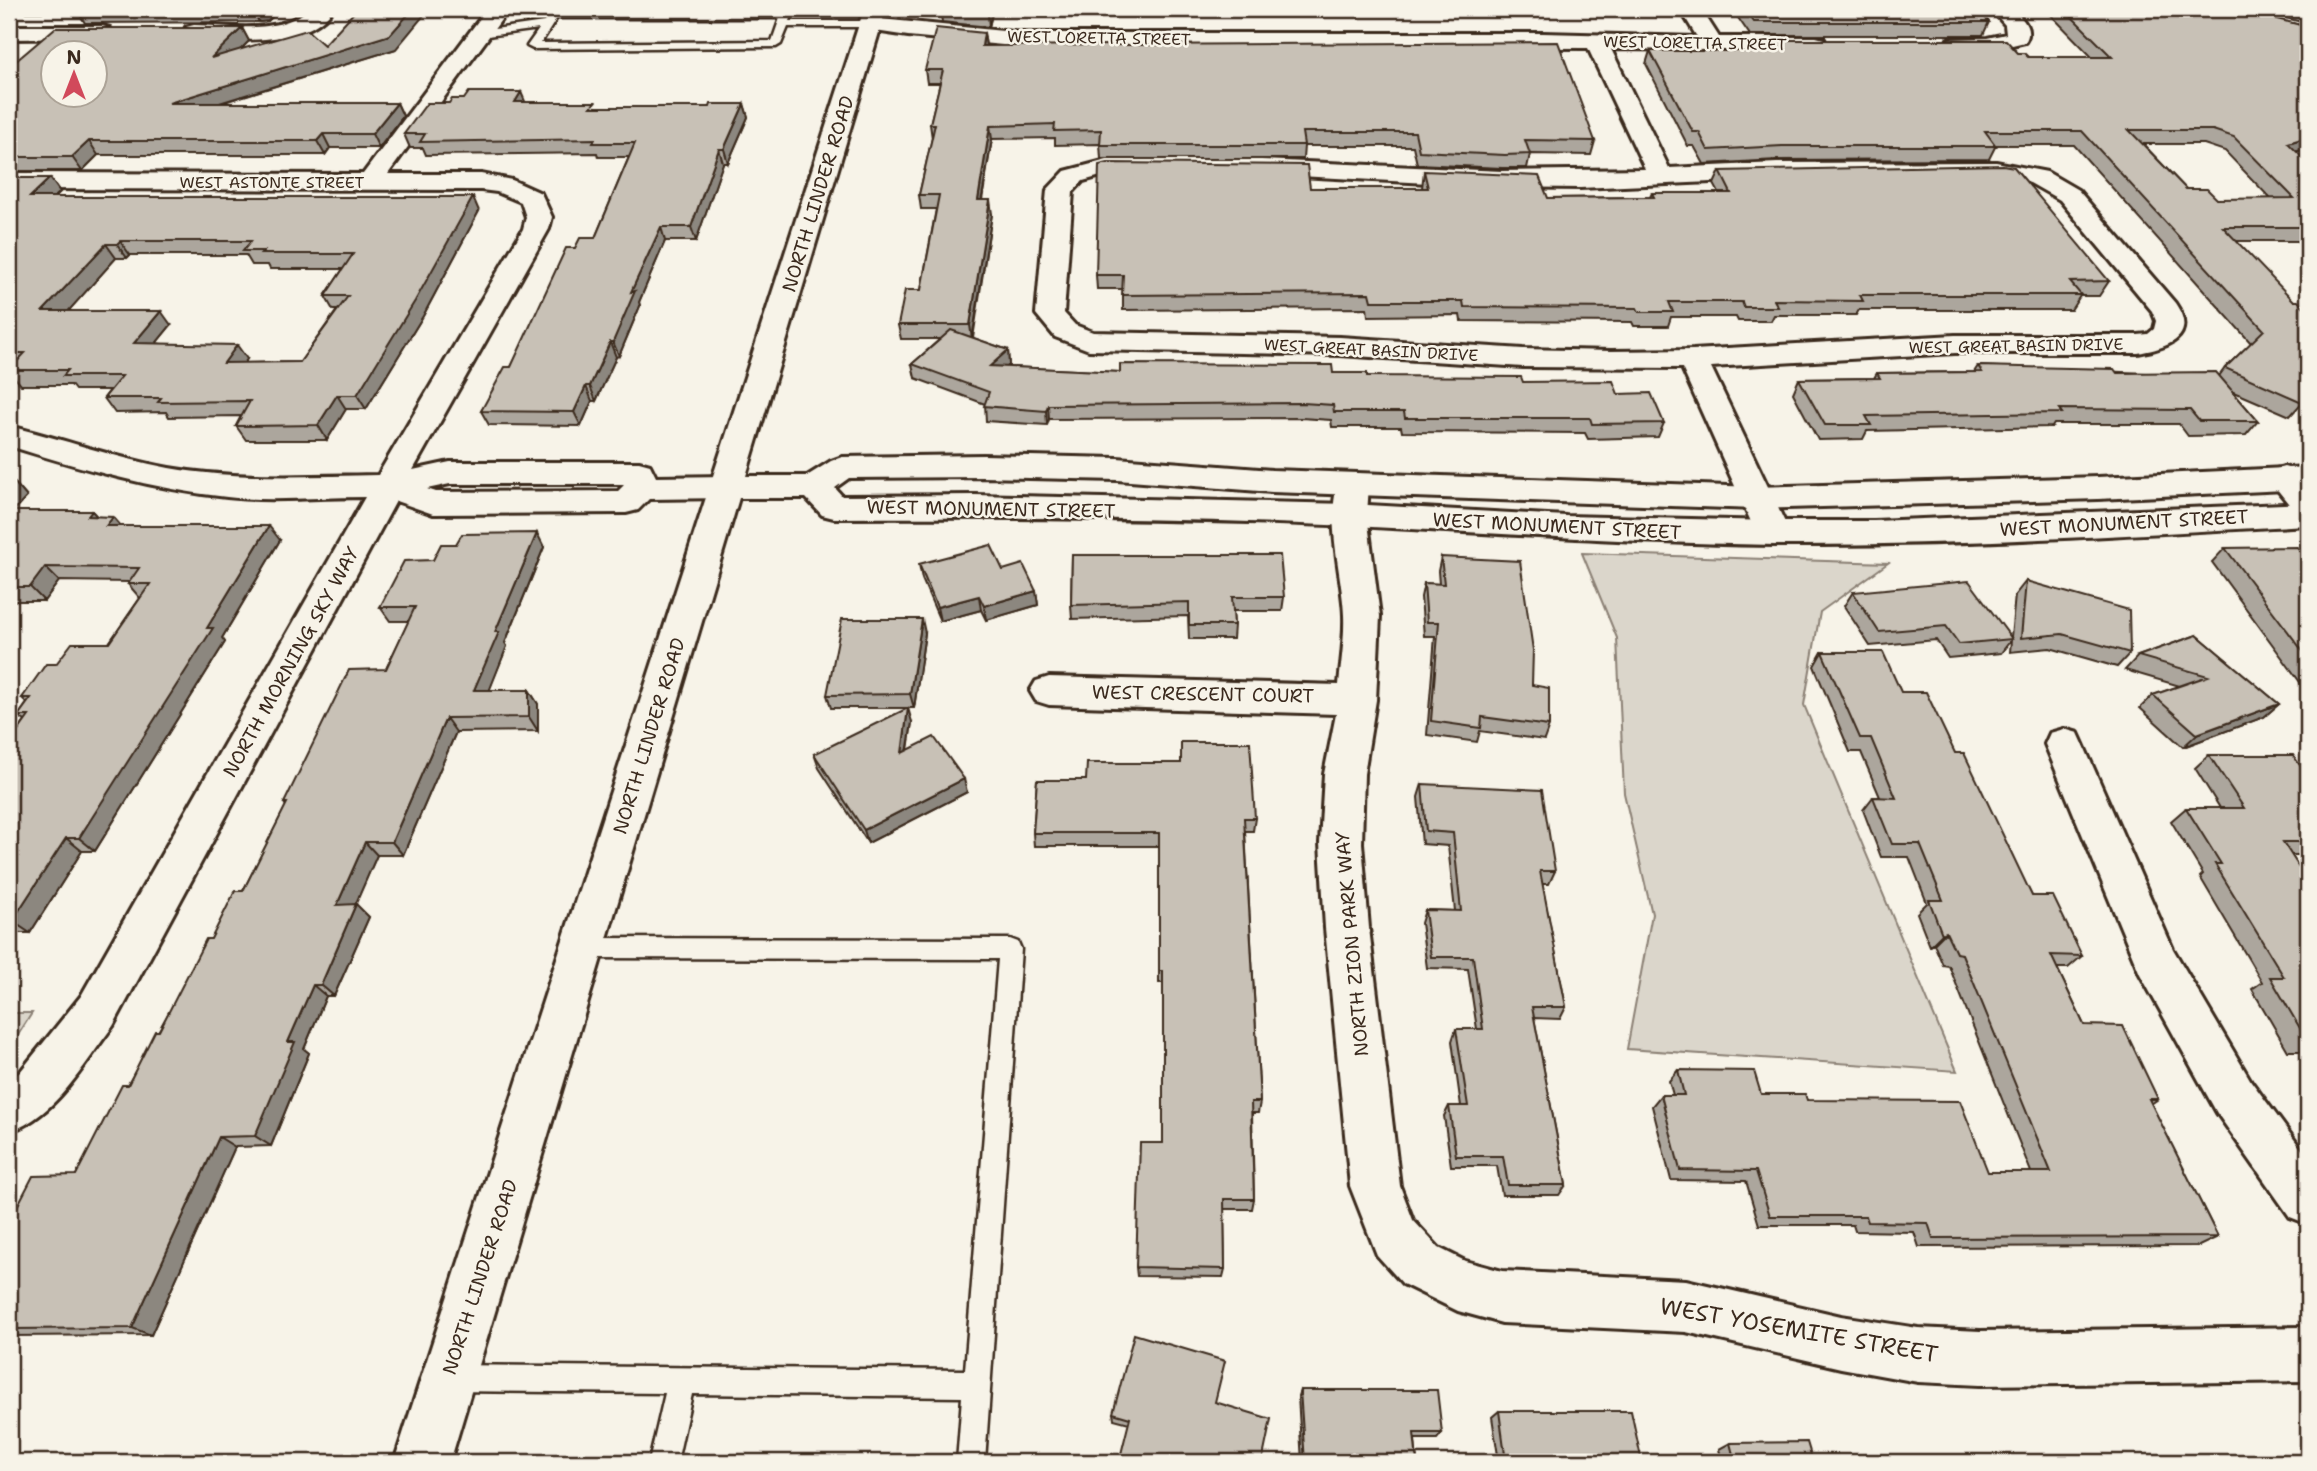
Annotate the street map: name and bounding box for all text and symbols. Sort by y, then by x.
street label: WEST LORETTA STREET [1007,26,1191,50]
street label: WEST LORETTA STREET [1603,31,1787,55]
north arrow [38,38,108,108]
text: N [66,45,82,70]
street label: NORTH LINDER ROAD [776,93,860,295]
street label: WEST ASTONTE STREET [179,172,365,193]
street label: WEST GREAT BASIN DRIVE [1263,334,1479,366]
street label: WEST GREAT BASIN DRIVE [1908,334,2124,358]
street label: WEST MONUMENT STREET [866,494,1116,524]
street label: WEST MONUMENT STREET [1999,504,2249,542]
street label: WEST MONUMENT STREET [1432,507,1682,545]
street label: NORTH MORNING SKY WAY [217,542,365,782]
street label: NORTH LINDER ROAD [607,635,691,837]
street label: WEST CRESCENT COURT [1092,680,1315,708]
street label: NORTH ZION PARK WAY [1330,830,1374,1058]
street label: NORTH LINDER ROAD [437,1176,523,1378]
street label: WEST YOSEMITE STREET [1658,1291,1940,1369]

